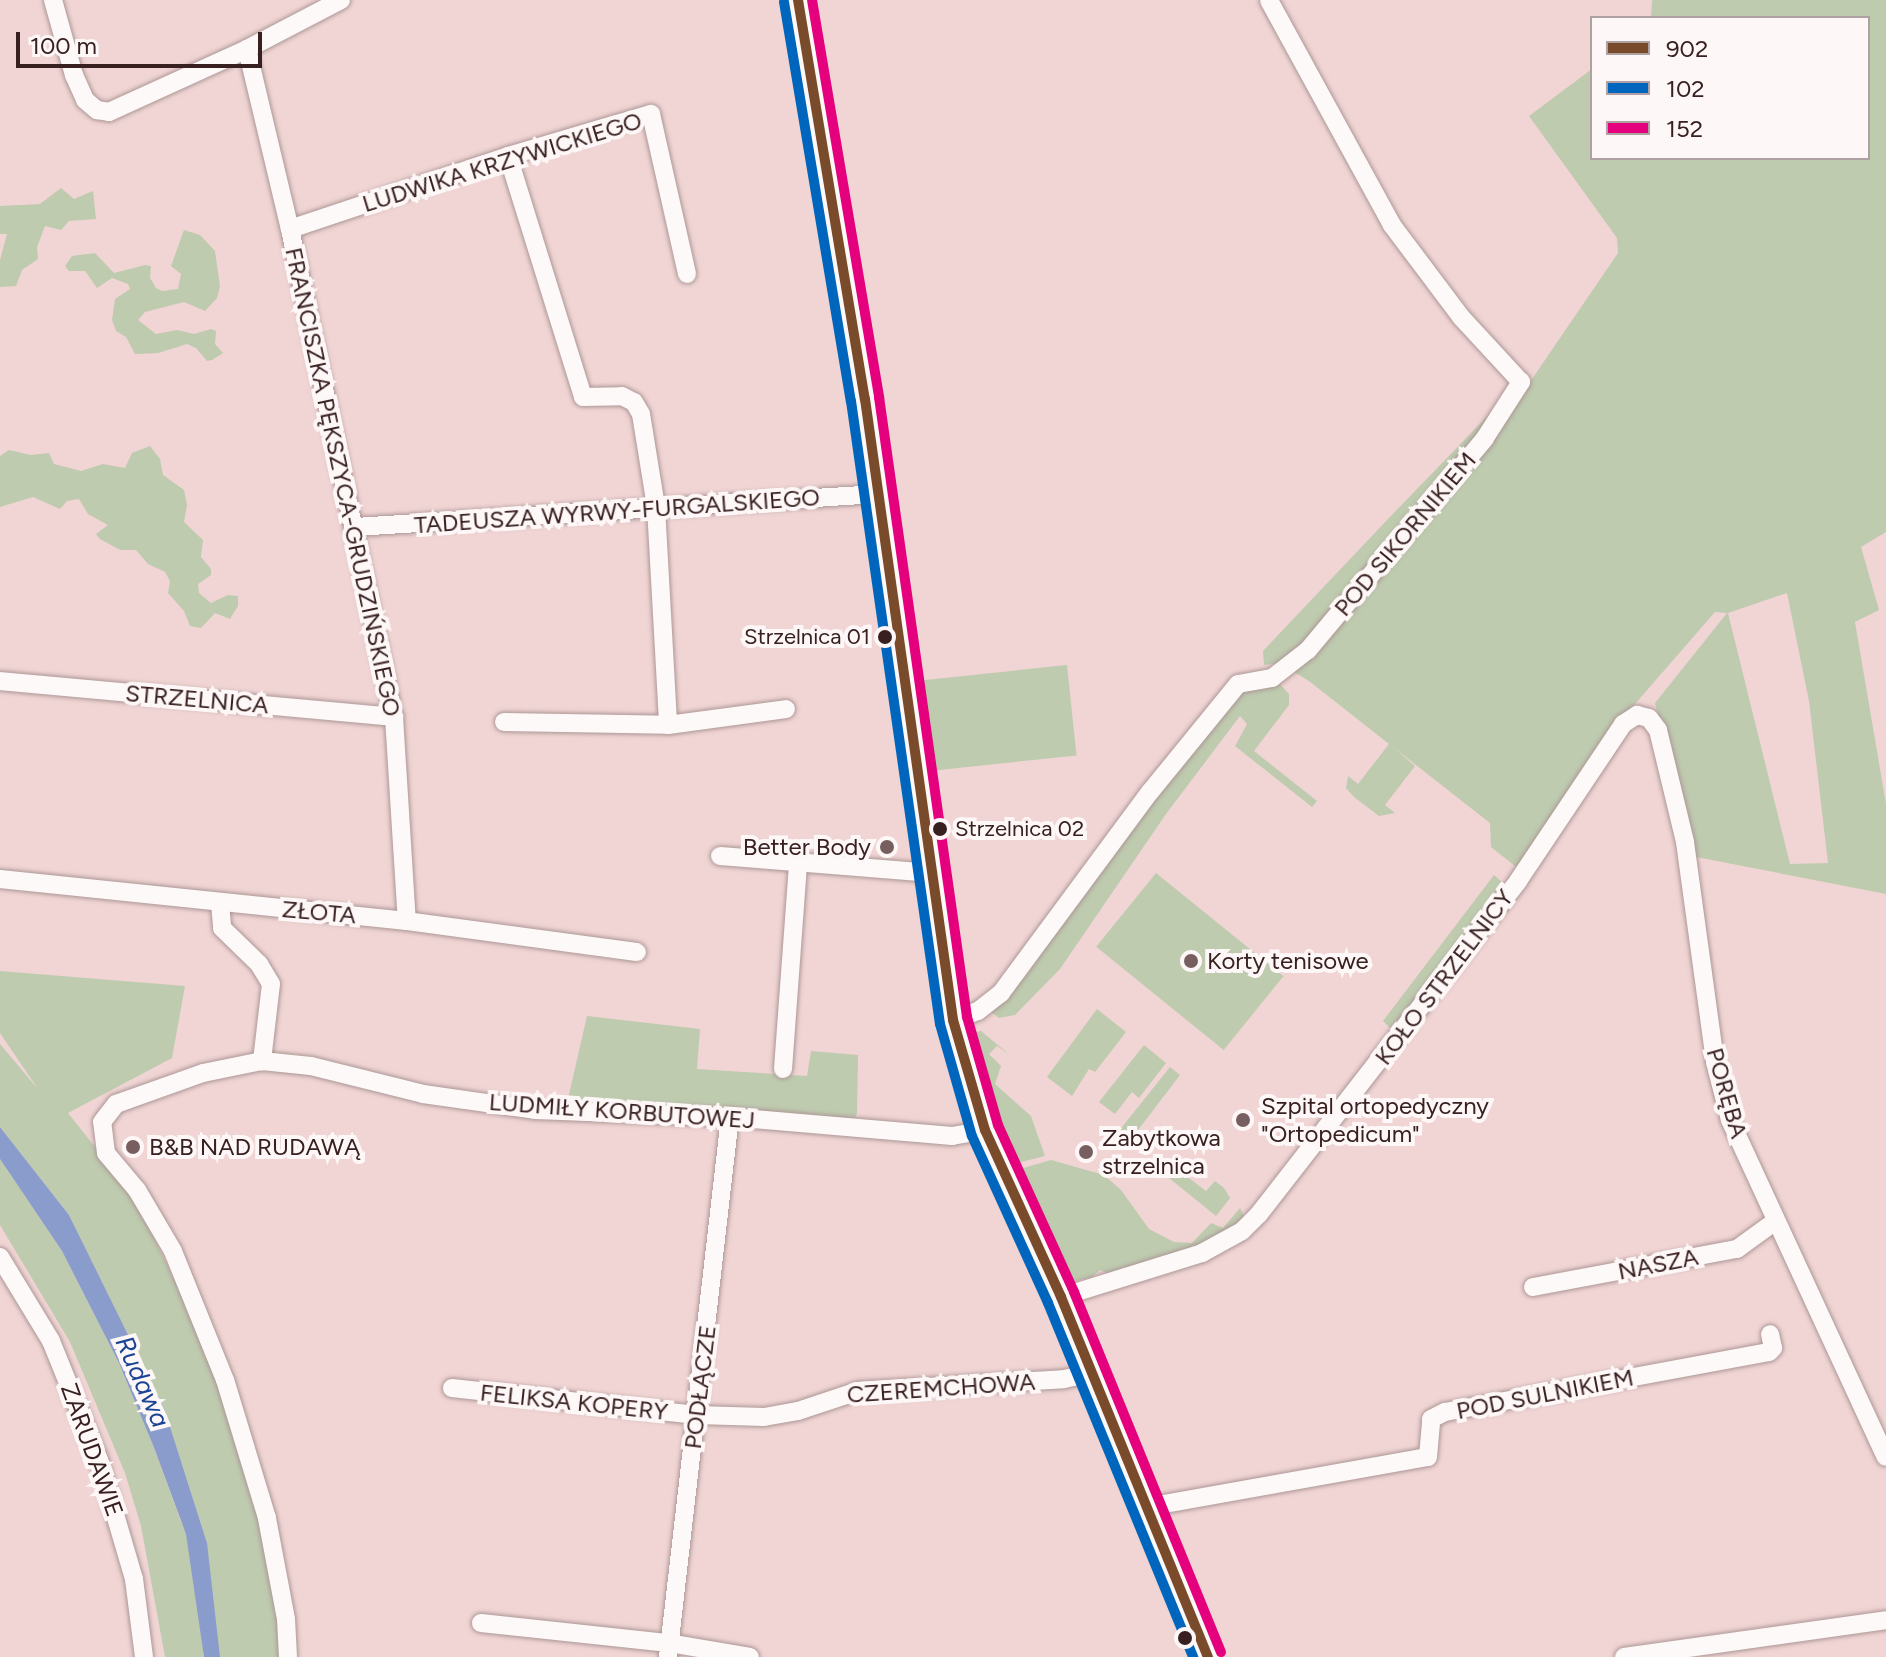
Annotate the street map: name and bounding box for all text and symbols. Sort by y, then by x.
scale bar [20,16,266,66]
legend [1590,16,1870,160]
text: 100 m [30,31,97,60]
text: 902 [1666,34,1708,63]
text: 102 [1666,74,1705,103]
street label: LUDWIKA KRZYWICKIEGO [359,106,645,218]
text: 152 [1666,114,1703,143]
street label: FRANCISZKA PĘKSZYCA-GRUDZIŃSKIEGO [279,245,407,719]
street label: POD SIKORNIKIEM [1328,446,1482,622]
street label: TADEUSZA WYRWY-FURGALSKIEGO [413,482,821,540]
place label: Strzelnica 01 [744,624,870,650]
marker: Strzelnica 01 [877,629,893,645]
street label: STRZELNICA [124,678,270,720]
place label: Strzelnica 02 [955,816,1084,842]
marker: Strzelnica 02 [932,821,948,837]
place label: Better Body [743,833,871,861]
marker: Better Body [878,838,896,856]
street label: KOŁO STRZELNICY [1369,884,1519,1070]
street label: ZŁOTA [281,894,357,930]
place label: Korty tenisowe [1207,947,1369,975]
marker: Korty tenisowe [1182,952,1200,970]
street label: PORĘBA [1700,1044,1754,1142]
street label: LUDMIŁY KORBUTOWEJ [488,1087,756,1135]
place label: Szpital ortopedyczny "Ortopedicum" [1261,1092,1489,1148]
marker: Szpital ortopedyczny "Ortopedicum" [1232,1109,1254,1131]
place label: Zabytkowa strzelnica [1102,1124,1221,1180]
place label: B&B NAD RUDAWĄ [149,1133,360,1161]
marker: B&B NAD RUDAWĄ [124,1138,142,1156]
marker: Zabytkowa strzelnica [1077,1143,1095,1161]
street label: NASZA [1615,1242,1701,1286]
street label: PODŁĄCZE [678,1323,722,1451]
water label: Rudawa [108,1331,176,1433]
street label: POD SULNIKIEM [1454,1363,1636,1425]
street label: CZEREMCHOWA [846,1367,1036,1409]
street label: FELIKSA KOPERY [479,1378,669,1426]
street label: ZARUDAWIE [55,1380,129,1520]
unlabelled marker [1177,1630,1193,1646]

